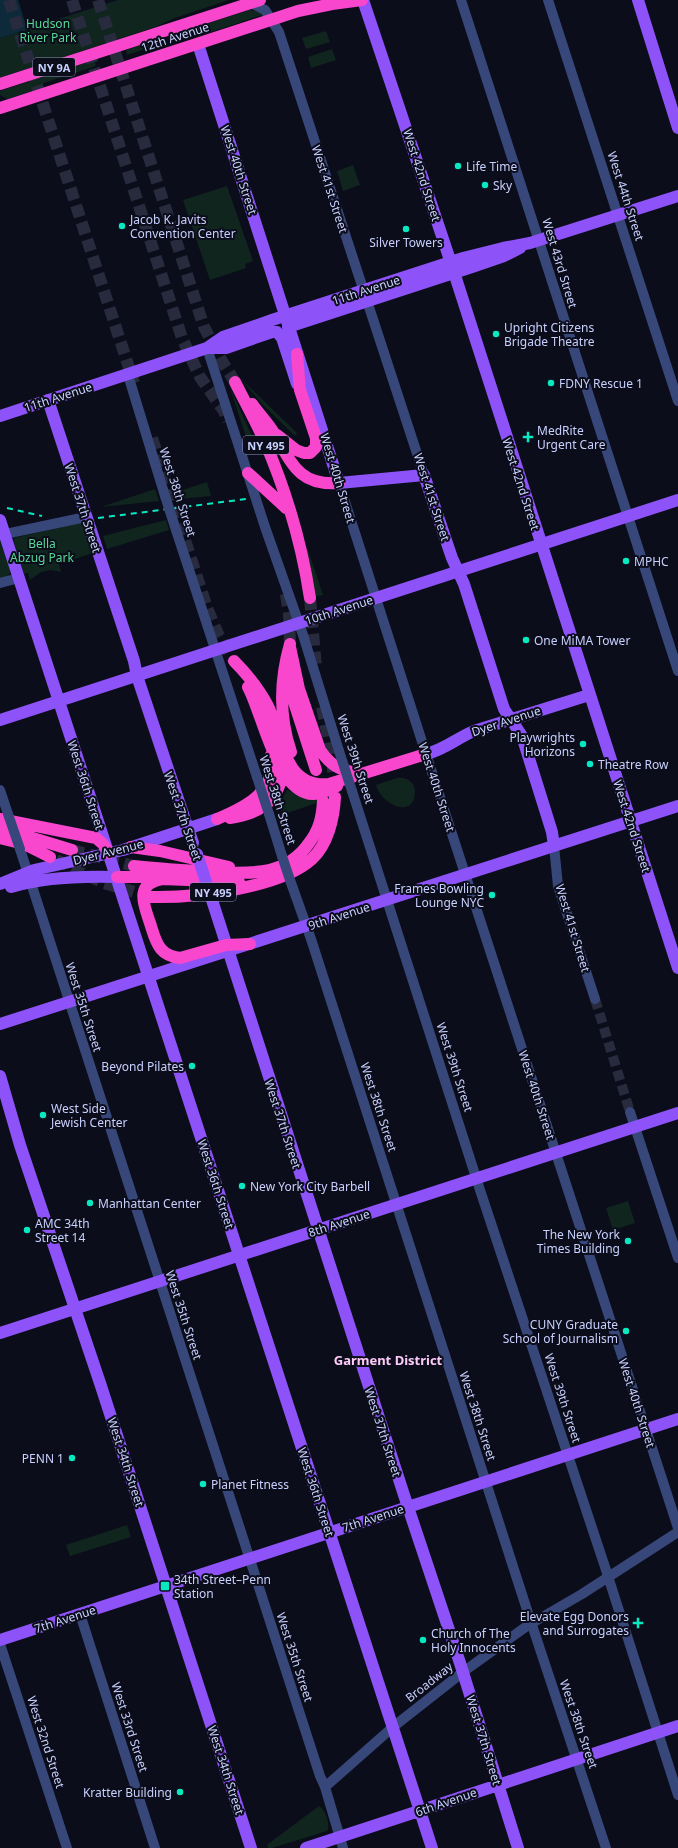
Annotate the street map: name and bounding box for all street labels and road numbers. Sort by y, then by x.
street label: 12th Avenue [139,18,211,56]
road number: NY 9A [33,58,75,76]
street label: West 40th Street [217,123,262,217]
street label: West 42nd Street [399,127,445,224]
street label: West 41st Street [308,143,352,236]
street label: West 44th Street [604,149,649,243]
street label: West 43rd Street [538,216,582,311]
street label: 11th Avenue [330,271,402,309]
street label: 11th Avenue [22,378,94,416]
street label: West 40th Street [316,431,360,526]
road number: NY 495 [243,436,289,454]
street label: West 42nd Street [498,436,544,533]
street label: West 38th Street [156,445,201,539]
street label: West 41st Street [410,451,454,544]
street label: West 37th Street [61,461,106,555]
street label: 10th Avenue [303,591,375,629]
street label: Dyer Avenue [469,702,543,740]
street label: West 39th Street [334,712,379,806]
street label: West 36th Street [64,738,109,832]
street label: West 40th Street [415,740,460,834]
street label: West 38th Street [256,753,301,847]
street label: West 37th Street [160,769,206,863]
street label: West 42nd Street [609,778,655,875]
street label: Dyer Avenue [71,835,145,869]
street label: West 41st Street [552,882,595,975]
road number: NY 495 [190,883,236,901]
street label: 9th Avenue [306,898,372,934]
street label: West 35th Street [62,960,107,1054]
street label: West 39th Street [433,1020,478,1114]
street label: West 40th Street [515,1048,560,1142]
street label: West 38th Street [357,1060,402,1154]
street label: West 37th Street [261,1077,306,1171]
street label: West 36th Street [194,1137,239,1231]
street label: 8th Avenue [306,1205,372,1241]
street label: West 35th Street [162,1268,207,1362]
street label: West 39th Street [541,1351,586,1445]
street label: West 40th Street [615,1356,660,1450]
street label: West 38th Street [456,1369,501,1463]
street label: West 37th Street [361,1385,406,1479]
street label: West 34th Street [104,1415,149,1509]
street label: West 36th Street [294,1445,339,1539]
street label: 7th Avenue [340,1500,406,1536]
street label: 7th Avenue [32,1601,98,1637]
street label: West 35th Street [273,1610,318,1704]
street label: Broadway [402,1657,457,1706]
street label: West 38th Street [556,1677,602,1771]
street label: West 33rd Street [107,1680,153,1775]
street label: West 37th Street [462,1693,506,1788]
street label: West 32nd Street [23,1694,69,1791]
street label: West 34th Street [204,1723,249,1817]
street label: 6th Avenue [413,1783,479,1820]

